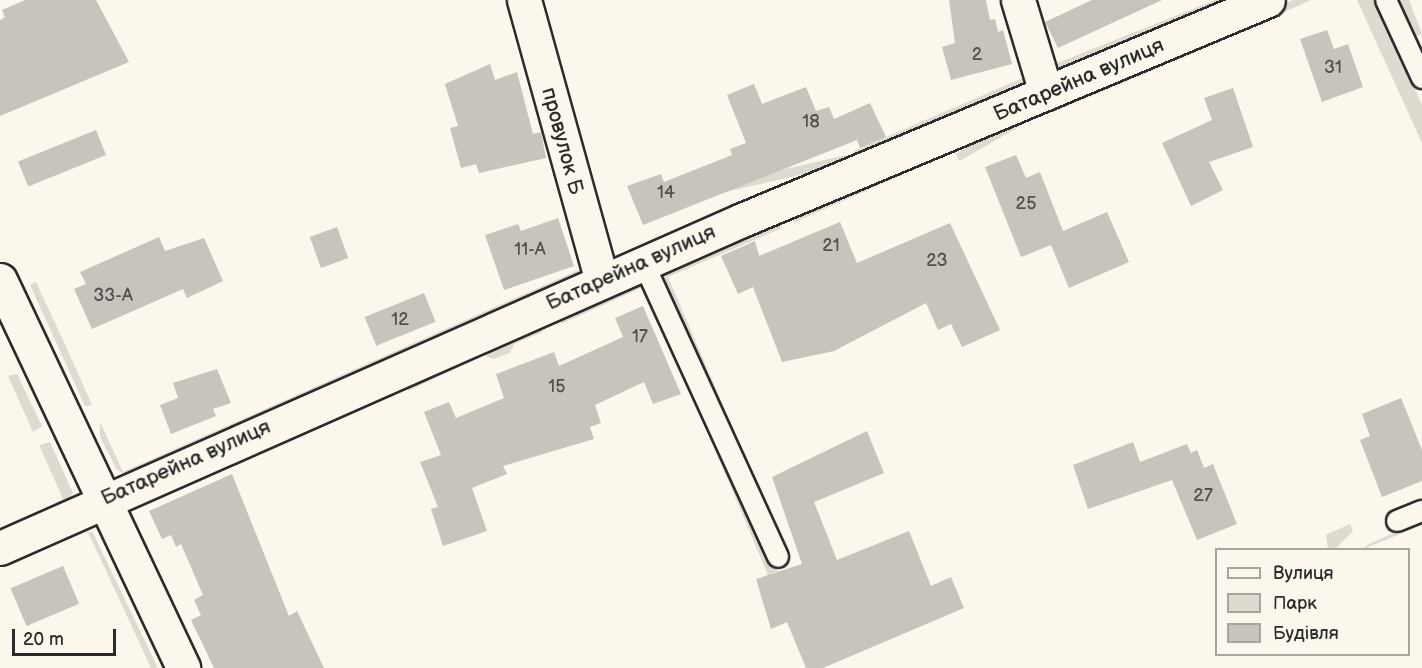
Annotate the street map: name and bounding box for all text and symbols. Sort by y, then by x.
street label: Батарейна вулиця [990,33,1168,127]
house number: 2 [972,44,982,66]
house number: 31 [1324,57,1342,79]
street label: провулок Б [536,85,588,197]
house number: 18 [802,111,820,133]
house number: 14 [657,182,675,204]
house number: 25 [1016,193,1036,215]
street label: Батарейна вулиця [542,219,720,317]
house number: 21 [822,235,840,257]
house number: 11-А [514,239,546,261]
house number: 23 [926,250,948,272]
house number: 33-А [93,285,133,307]
house number: 12 [391,309,409,331]
house number: 17 [632,326,648,348]
house number: 15 [548,376,566,398]
street label: Батарейна вулиця [97,414,275,512]
house number: 27 [1193,485,1213,507]
legend [1215,548,1410,656]
text: Вулиця [1273,563,1334,584]
text: Парк [1273,593,1317,614]
scale bar [15,617,118,655]
text: Будівля [1273,623,1339,644]
text: 20 m [23,629,64,650]

